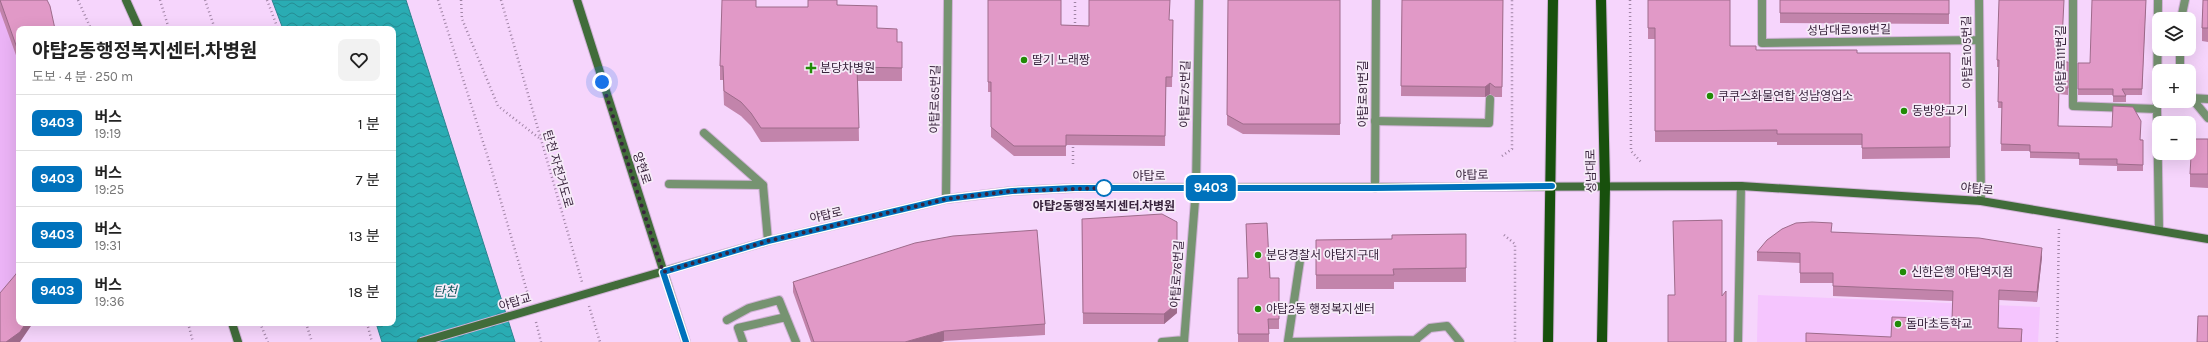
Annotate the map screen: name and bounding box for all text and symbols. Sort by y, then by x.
map controls [2152,12,2196,160]
button: layers [2152,12,2196,56]
street label: 야탑로105번길 [1959,15,1975,89]
street label: 성남대로916번길 [1807,22,1891,38]
street label: 야탑로111번길 [2054,25,2068,93]
button: heart [338,39,380,81]
text: 야턉2동행정복지센터.차병원 [32,40,257,62]
place label: 딸기 노래짱 [1032,53,1090,67]
marker: 딸기 노래짱 [1019,55,1029,65]
street label: 야탑로75번길 [1177,60,1193,128]
place label: 분당차병원 [820,61,875,75]
street label: 야탑로81번길 [1356,61,1370,127]
marker: 분당차병원 [805,62,817,74]
street label: 야탑로65번길 [927,64,943,134]
button: + [2152,64,2196,108]
text: 도보 · 4 분 · 250 m [32,69,133,84]
your location [592,72,612,92]
place label: 쿠쿠스화물연합 성남영업소 [1718,89,1853,103]
marker: 쿠쿠스화물연합 성남영업소 [1705,91,1715,101]
place label: 동방양고기 [1912,104,1967,118]
marker: 동방양고기 [1899,106,1909,116]
text: 버스 [94,108,122,126]
text: 9403 [40,114,74,131]
text: 1 분 [358,115,380,133]
button: − [2152,116,2196,160]
text: 19:19 [94,126,121,141]
street label: 탄천 자전거도로 [540,129,576,209]
street label: 성남대로 [1584,149,1598,193]
street label: 양현로 [630,150,654,186]
text: 버스 [94,164,122,182]
street label: 야탑로 [1455,168,1489,182]
street label: 야탑로 [1132,169,1166,183]
text: 9403 [40,170,74,187]
text: 7 분 [356,171,380,189]
line badge: 9403 [1183,175,1239,201]
marker: 야턉2동행정복지센터.차병원 [1095,179,1113,197]
text: 9403 [1194,179,1228,196]
street label: 야탑로 [1960,180,1994,198]
text: 19:25 [94,182,124,197]
place label: 야턉2동행정복지센터.차병원 [1033,199,1175,213]
street label: 야탑로 [808,204,844,226]
text: 버스 [94,220,122,238]
text: 9403 [40,226,74,243]
text: 13 분 [349,227,380,245]
text: 19:31 [94,238,121,253]
street label: 야탑로76번길 [1168,240,1186,308]
place label: 분당경찰서 야탑지구대 [1266,248,1379,262]
marker: 분당경찰서 야탑지구대 [1253,250,1263,260]
place label: 신한은행 야탑역지점 [1911,265,2013,279]
marker: 신한은행 야탑역지점 [1898,267,1908,277]
text: 버스 [94,276,122,294]
text: 9403 [40,282,74,299]
text: 18 분 [348,283,380,301]
water label: 탄천 [433,284,458,299]
street label: 야탑교 [497,291,533,313]
text: 19:36 [94,294,124,309]
place label: 야탑2동 행정복지센터 [1266,302,1375,316]
marker: 야탑2동 행정복지센터 [1253,304,1263,314]
place label: 돌마초등학교 [1906,317,1972,331]
marker: 돌마초등학교 [1893,319,1903,329]

